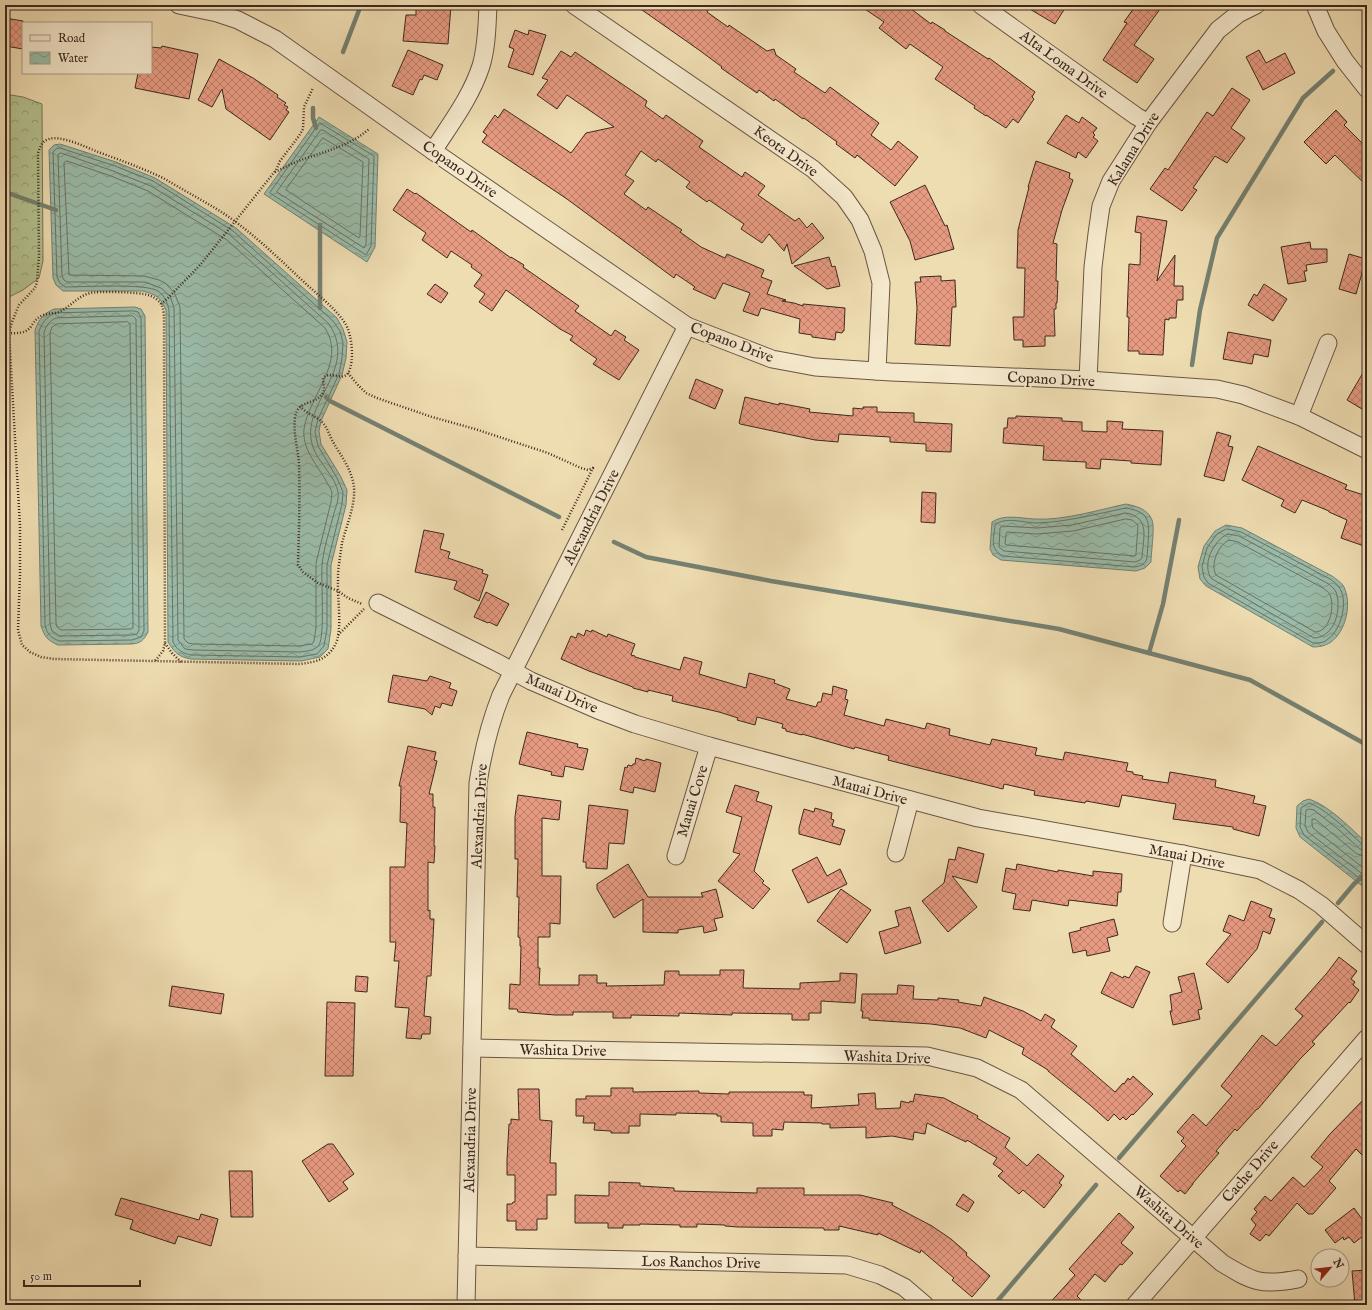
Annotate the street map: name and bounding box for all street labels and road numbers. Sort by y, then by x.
street label: Alta Loma Drive [1015,25,1112,103]
street label: Kalama Drive [1103,108,1164,190]
street label: Keota Drive [750,121,822,181]
street label: Copano Drive [418,136,501,202]
street label: Copano Drive [687,318,776,367]
street label: Copano Drive [1007,368,1095,391]
street label: Alexandria Drive [559,466,624,569]
street label: Mauai Drive [523,669,601,718]
street label: Alexandria Drive [467,763,492,870]
street label: Mauai Cove [673,763,712,839]
street label: Mauai Drive [830,771,910,810]
street label: Mauai Drive [1147,840,1227,873]
street label: Washita Drive [519,1040,607,1061]
street label: Washita Drive [843,1046,931,1069]
street label: Alexandria Drive [460,1087,481,1194]
street label: Cache Drive [1218,1136,1283,1206]
street label: Washita Drive [1130,1182,1208,1253]
street label: Los Ranchos Drive [641,1252,761,1273]

